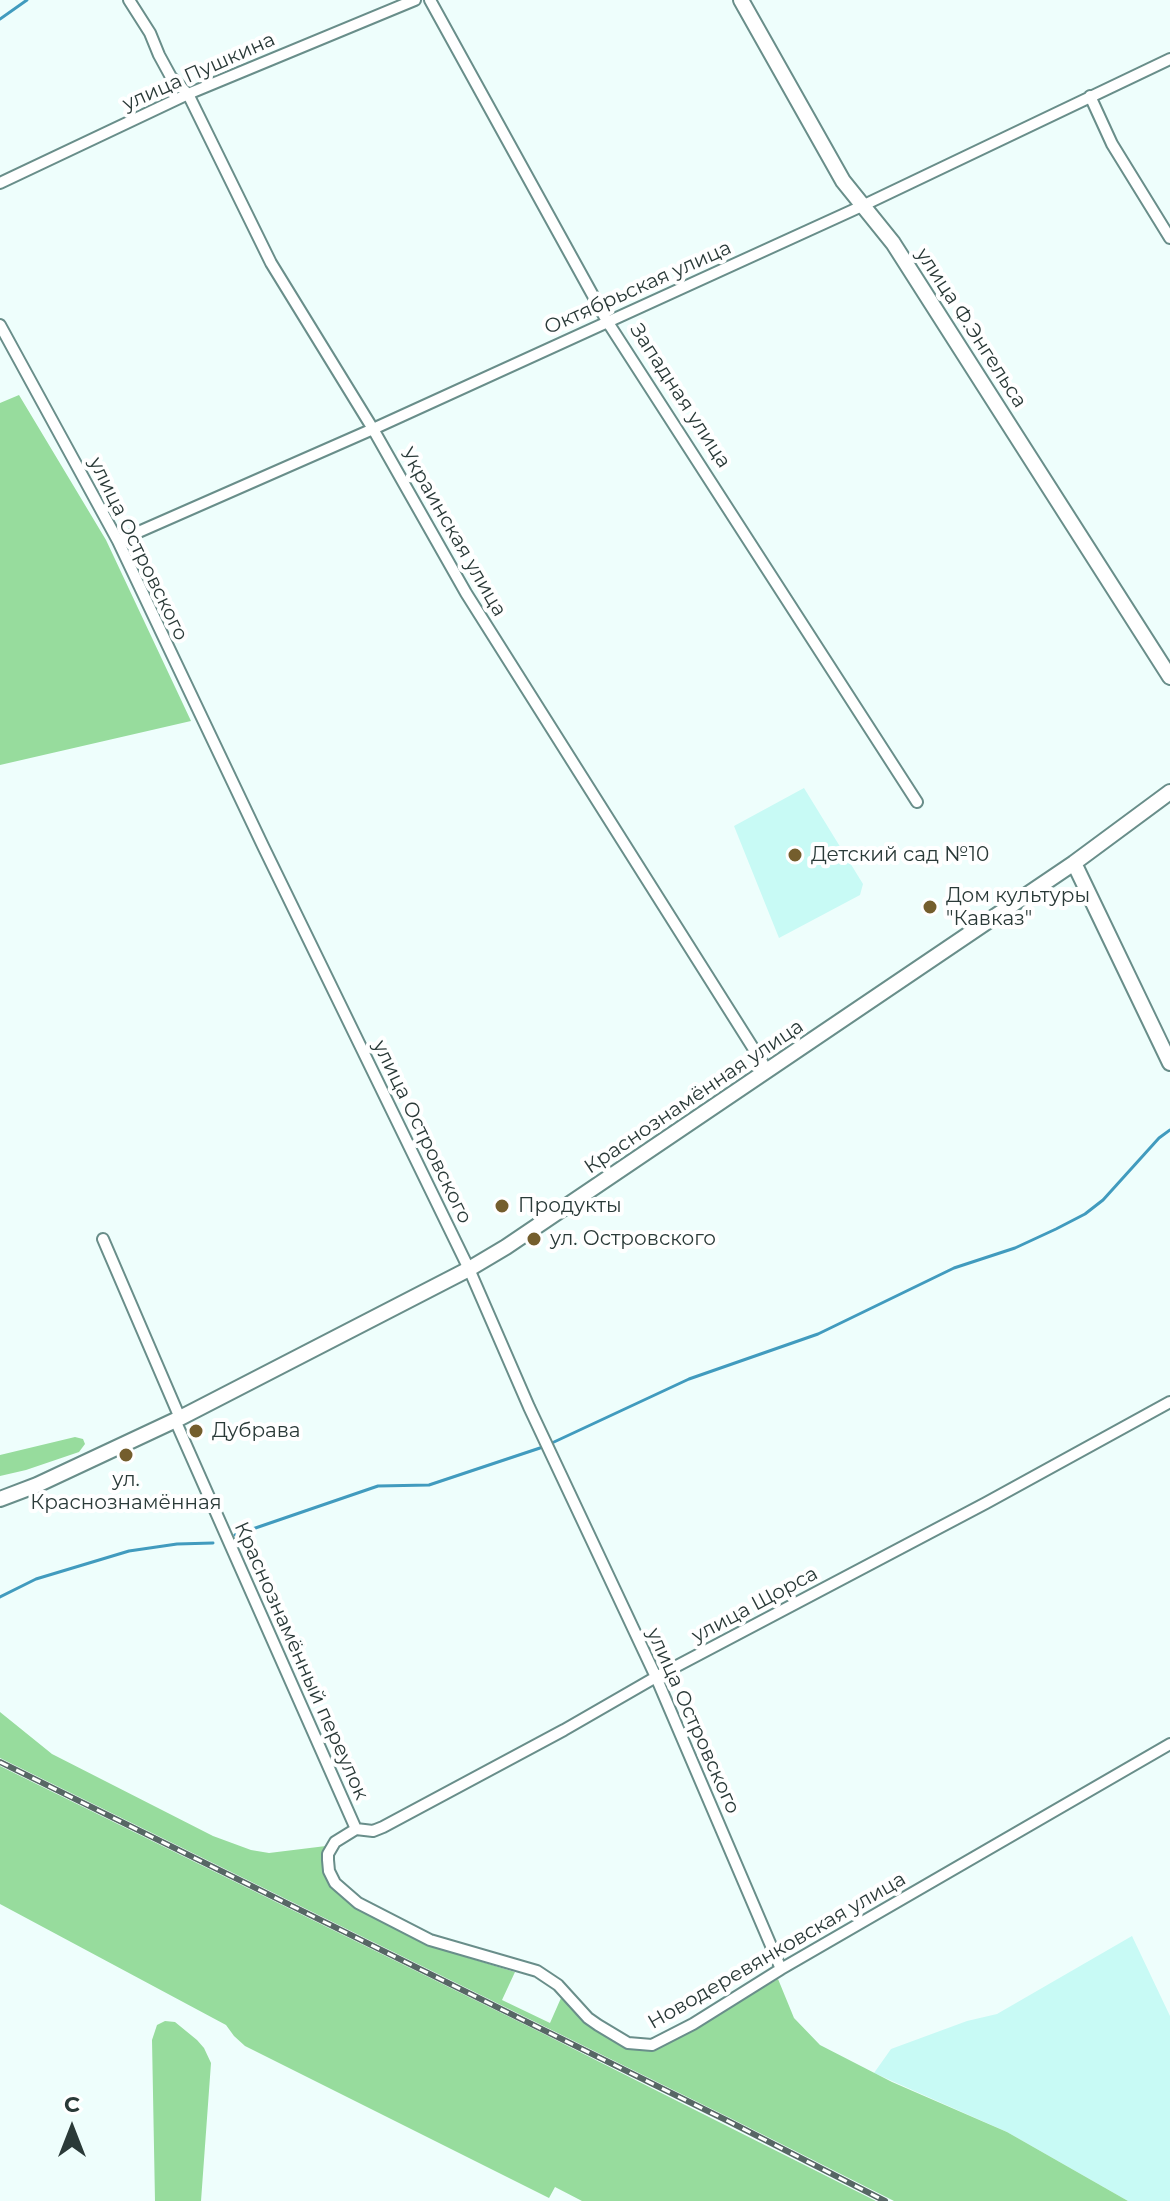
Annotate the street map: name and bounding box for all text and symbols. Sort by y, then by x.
street label: улица Пушкина [119,28,279,116]
street label: Октябрьская улица [541,236,735,340]
street label: улица Ф.Энгельса [910,244,1032,412]
street label: Западная улица [624,319,736,473]
street label: Украинская улица [395,443,511,621]
street label: улица Островского [83,453,193,645]
place label: Детский сад №10 [811,843,989,867]
marker: Детский сад №10 [786,846,804,864]
place label: Дом культуры "Кавказ" [946,884,1090,931]
marker: Дом культуры "Кавказ" [921,898,939,916]
street label: Краснознамённая улица [580,1015,808,1179]
street label: улица Островского [367,1036,477,1228]
place label: Продукты [518,1194,622,1218]
marker: Продукты [493,1197,511,1215]
place label: ул. Островского [550,1227,716,1251]
marker: ул. Островского [525,1230,543,1248]
place label: Дубрава [212,1419,301,1443]
marker: Дубрава [187,1422,205,1440]
marker: ул. Краснознамённая [117,1446,135,1464]
place label: ул. Краснознамённая [30,1468,222,1515]
street label: Краснознамённый переулок [229,1518,373,1804]
street label: улица Щорса [688,1562,822,1648]
street label: улица Островского [641,1624,745,1818]
street label: Новодеревянковская улица [644,1867,910,2035]
north arrow [32,2089,112,2169]
text: С [64,2091,80,2118]

